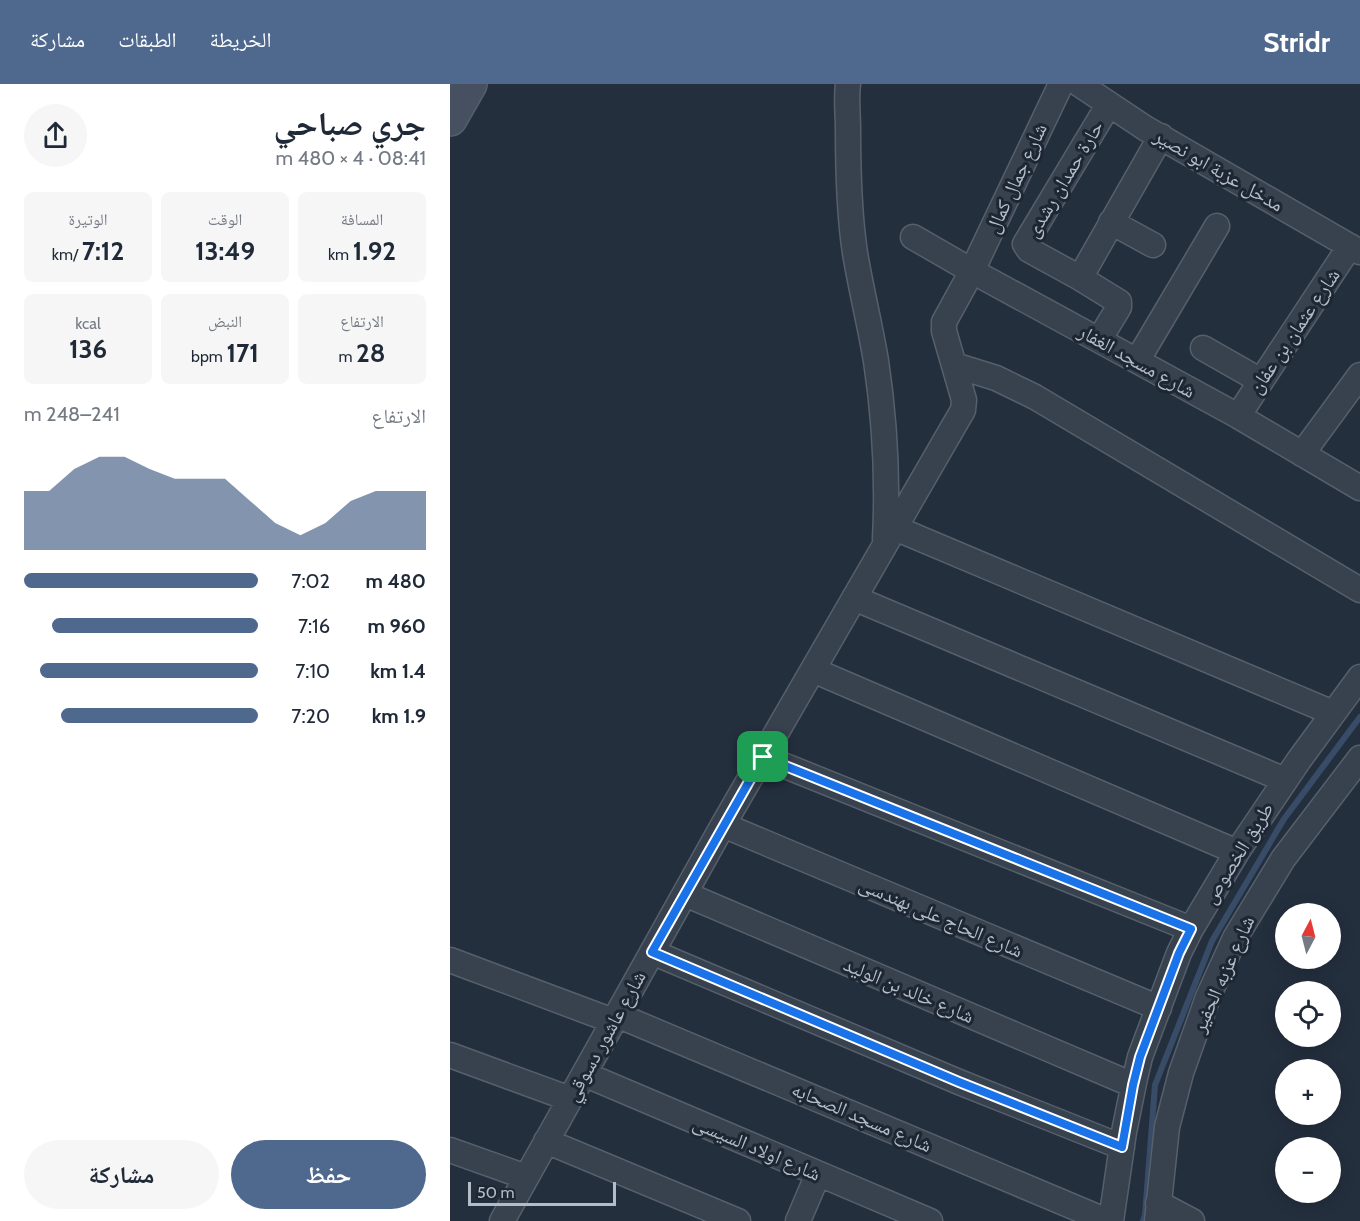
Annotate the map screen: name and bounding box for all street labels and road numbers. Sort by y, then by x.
street label: حارة حمدان رشدى [1020,116,1109,242]
street label: شارع جمال كمال [980,119,1053,237]
street label: مدخل عزبة ابو نصير [1149,123,1288,217]
street label: شارع عثمان بن عفان [1243,264,1346,399]
street label: شارع مسجد الغفار [1073,319,1200,404]
street label: طريق الخصوص [1197,798,1279,908]
street label: شارع الحاج على بهندسى [855,872,1027,963]
street label: شارع عزبه الحفير [1186,912,1260,1037]
street label: شارع خالد بن الوليد [840,952,978,1029]
street label: شارع عاشور دسوقي [559,967,654,1107]
street label: شارع مسجد الصحابه [788,1077,936,1158]
street label: شارع اولاد السيسى [689,1110,824,1187]

